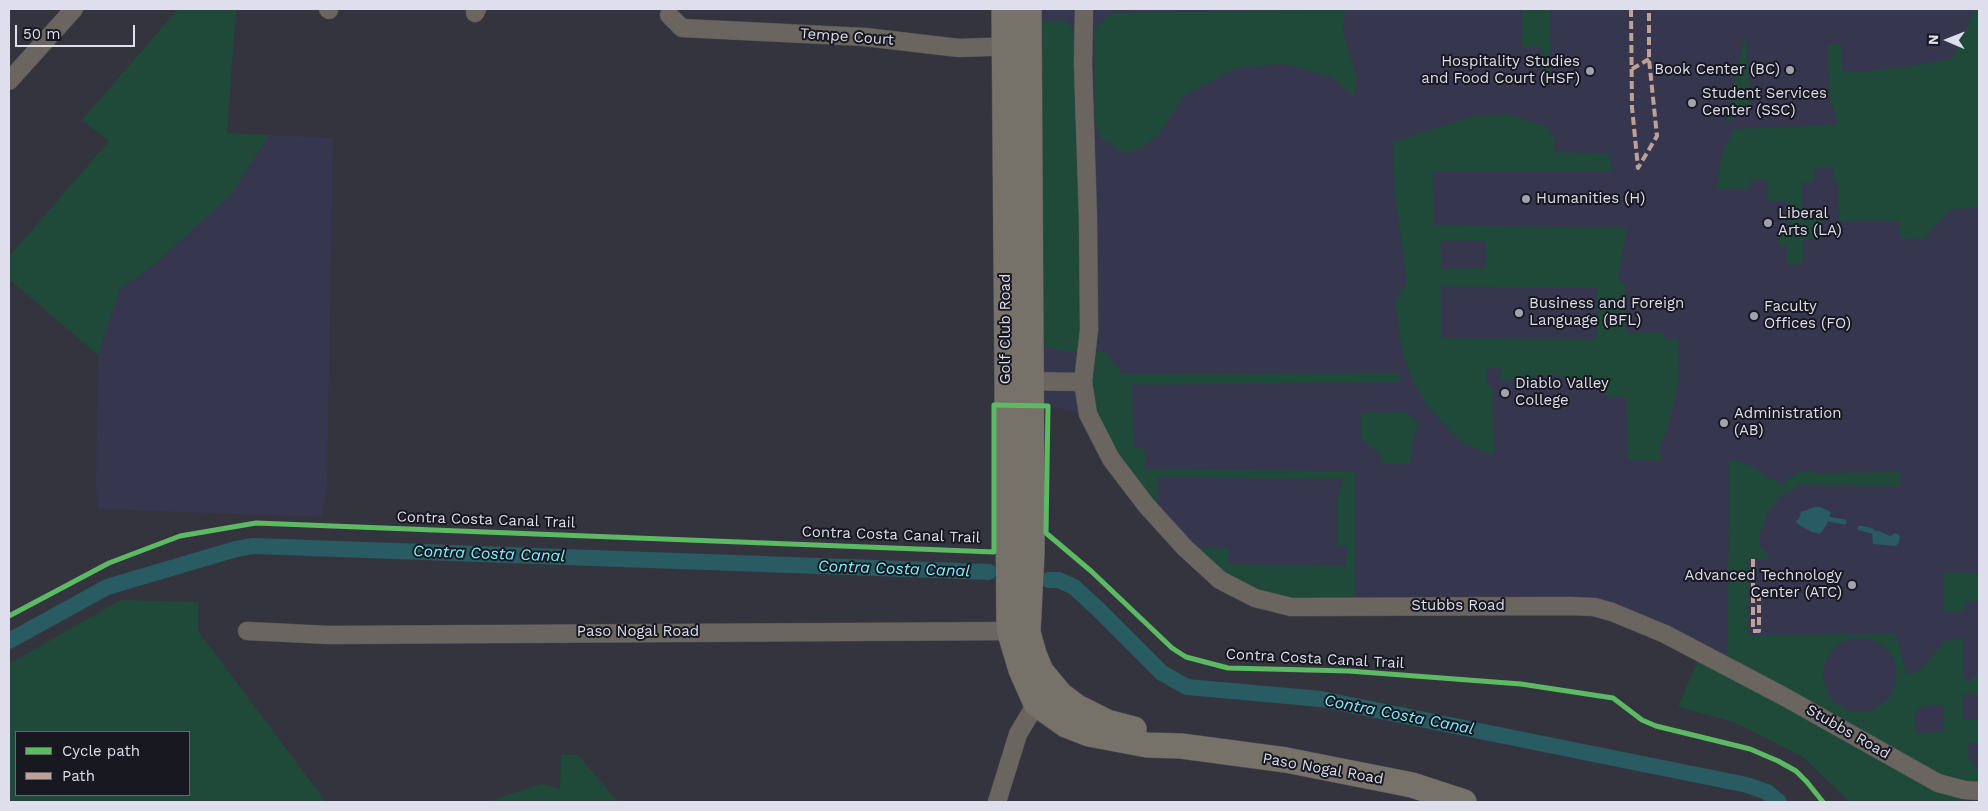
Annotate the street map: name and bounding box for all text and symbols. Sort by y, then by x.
scale bar [18,15,138,47]
north arrow [1923,15,1973,65]
text: 50 m [23,25,60,43]
street label: Tempe Court [799,25,895,49]
text: N [1925,34,1941,45]
place label: Hospitality Studies and Food Court (HSF) [1421,53,1580,88]
place label: Book Center (BC) [1654,61,1780,79]
marker: Book Center (BC) [1784,64,1796,76]
marker: Hospitality Studies and Food Court (HSF) [1584,65,1596,77]
place label: Student Services Center (SSC) [1702,85,1827,120]
marker: Student Services Center (SSC) [1686,97,1698,109]
place label: Humanities (H) [1536,190,1645,208]
marker: Humanities (H) [1520,193,1532,205]
place label: Liberal Arts (LA) [1778,205,1842,240]
marker: Liberal Arts (LA) [1762,217,1774,229]
street label: Golf Club Road [997,274,1015,384]
place label: Business and Foreign Language (BFL) [1529,295,1684,330]
place label: Faculty Offices (FO) [1764,298,1851,333]
marker: Business and Foreign Language (BFL) [1513,307,1525,319]
marker: Faculty Offices (FO) [1748,310,1760,322]
place label: Diablo Valley College [1515,375,1609,410]
marker: Diablo Valley College [1499,387,1511,399]
place label: Administration (AB) [1734,405,1842,440]
marker: Administration (AB) [1718,417,1730,429]
street label: Contra Costa Canal Trail [396,508,576,532]
street label: Contra Costa Canal Trail [801,523,981,547]
water label: Contra Costa Canal [413,542,565,566]
water label: Contra Costa Canal [818,557,970,581]
place label: Advanced Technology Center (ATC) [1685,567,1842,602]
marker: Advanced Technology Center (ATC) [1846,579,1858,591]
street label: Stubbs Road [1411,597,1505,615]
street label: Paso Nogal Road [577,623,699,641]
street label: Contra Costa Canal Trail [1225,645,1405,673]
water label: Contra Costa Canal [1323,691,1475,739]
street label: Stubbs Road [1803,701,1893,763]
legend [15,731,190,796]
text: Cycle path [62,742,140,760]
street label: Paso Nogal Road [1261,750,1385,788]
text: Path [62,767,95,785]

